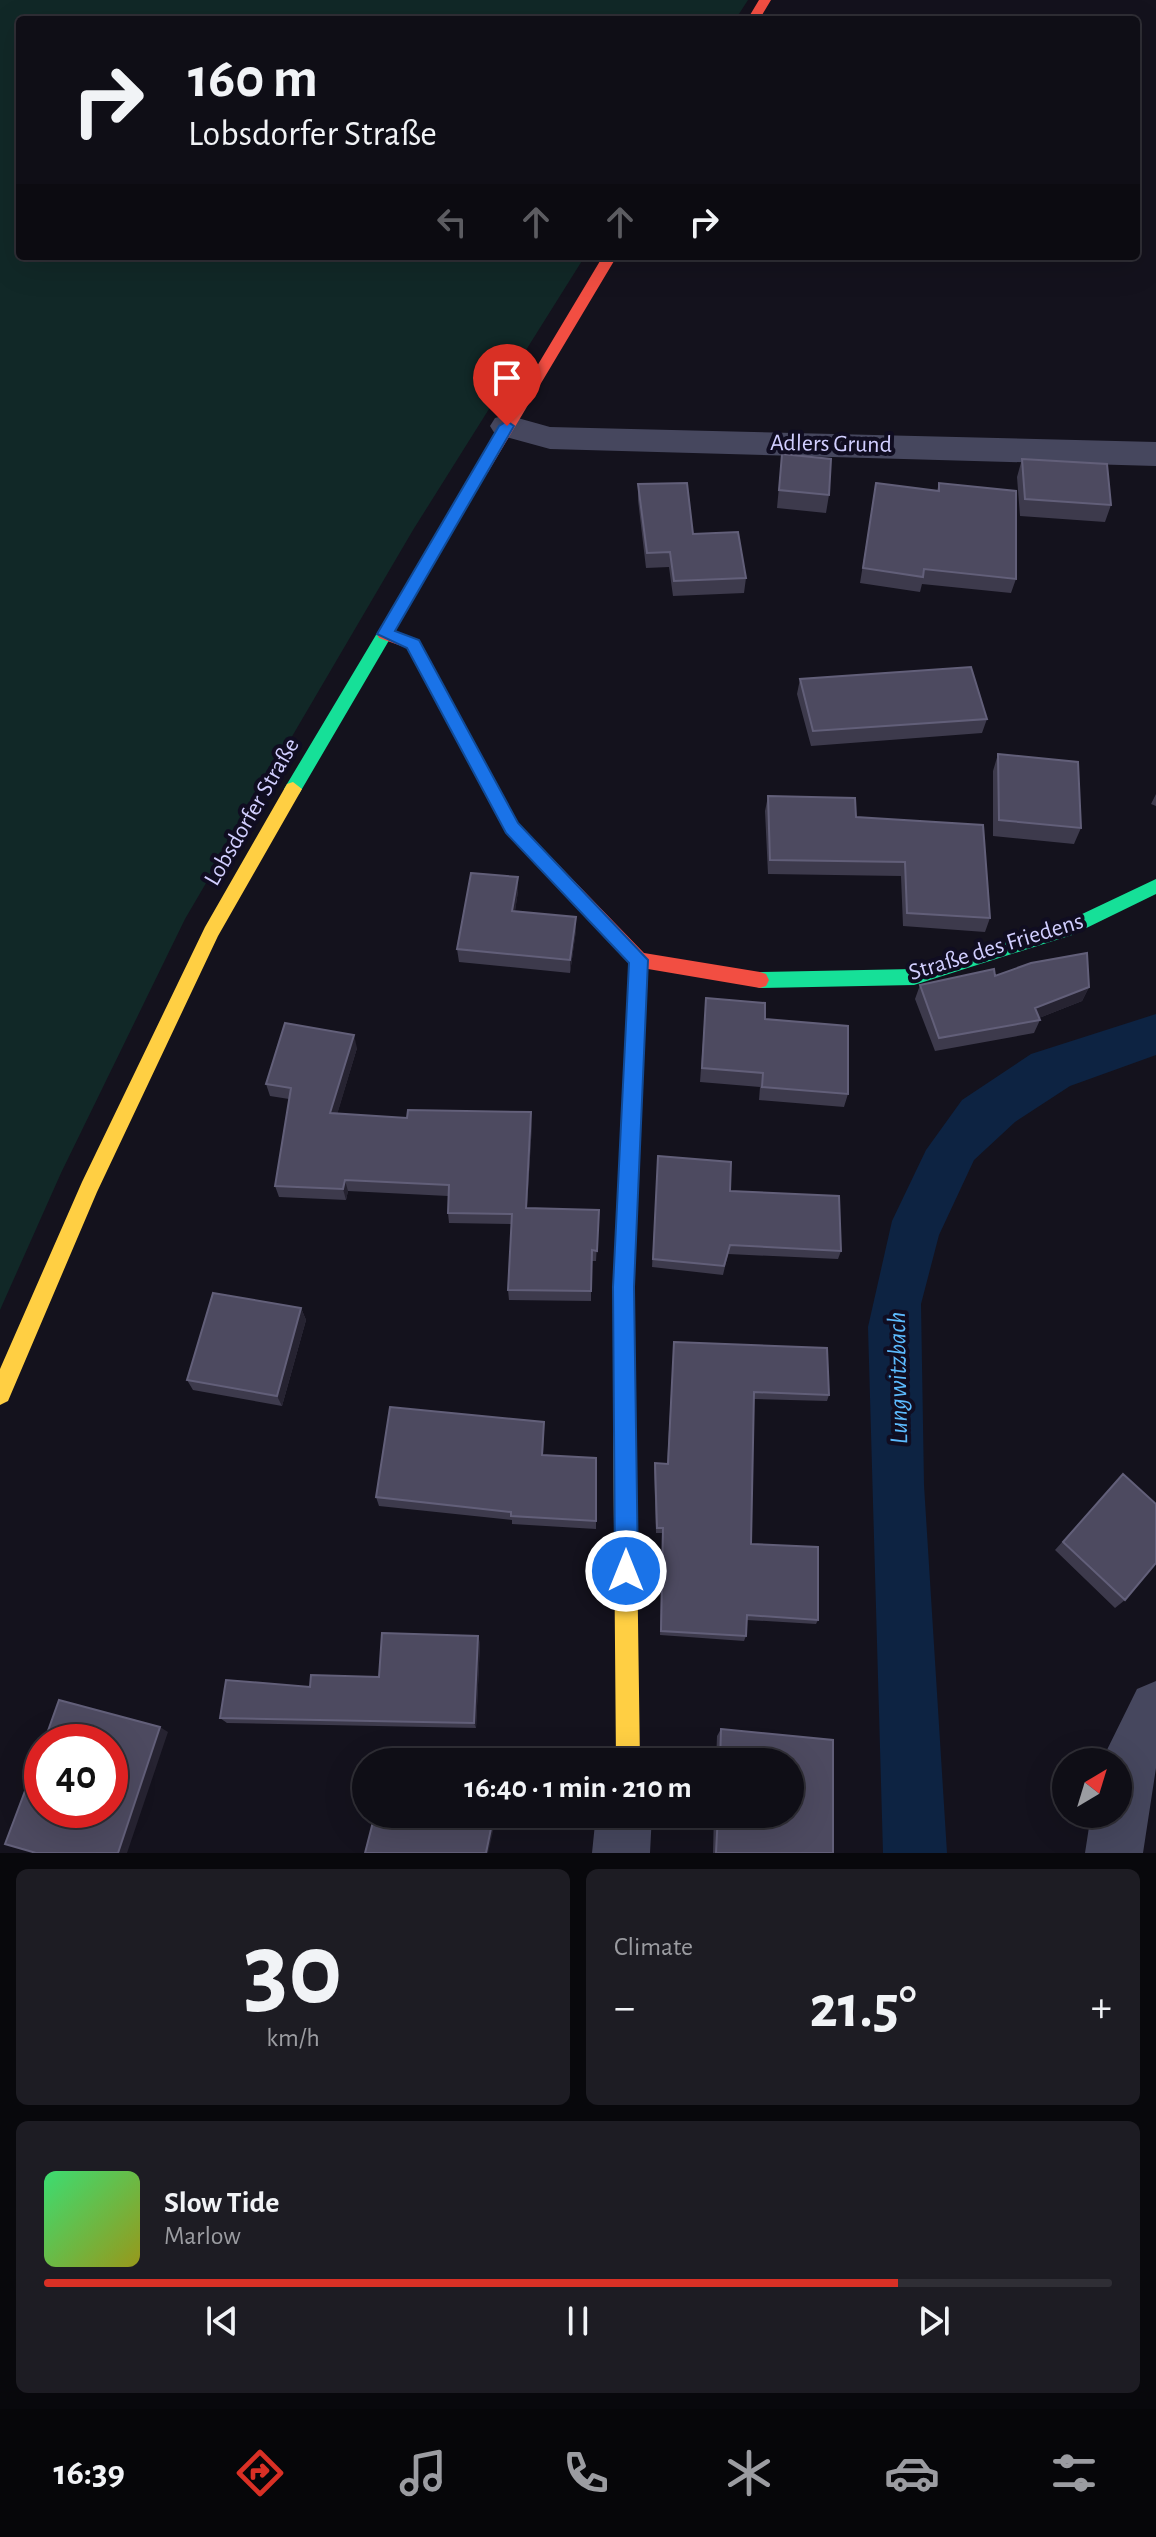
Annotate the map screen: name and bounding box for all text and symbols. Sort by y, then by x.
icon: right [56,48,160,152]
text: 160 m [188,51,318,107]
text: Lobsdorfer Straße [188,116,437,152]
icon: left [430,200,474,244]
icon: ahead [514,200,558,244]
icon: ahead [598,200,642,244]
icon: right [682,200,726,244]
pin [473,344,541,426]
icon: arrive [485,356,529,400]
street label: Adlers Grund [770,431,892,457]
street label: Lobsdorfer Straße [200,734,304,890]
street label: Straße des Friedens [906,909,1086,985]
water label: Lungwitzbach [884,1311,912,1445]
position arrow [584,1529,668,1613]
speed limit sign: 40 [24,1724,128,1828]
north arrow [1052,1748,1132,1828]
map controls [1052,1748,1132,1828]
text: 16:40 · 1 min · 210 m [464,1773,692,1803]
text: 30 [243,1919,343,2023]
text: Climate [614,1934,693,1960]
text: 21.5° [809,1978,917,2038]
text: − [614,1986,635,2030]
text: + [1091,1986,1112,2030]
text: km/h [266,2025,320,2051]
text: Slow Tide [164,2188,279,2218]
text: Marlow [164,2223,241,2249]
icon: previous [200,2299,244,2343]
icon: pause [556,2299,600,2343]
icon: next [912,2299,956,2343]
icon: directions [232,2445,288,2501]
icon: music [395,2445,451,2501]
icon: phone [558,2445,614,2501]
icon: climate [721,2445,777,2501]
icon: car [884,2445,940,2501]
icon: filters [1046,2445,1102,2501]
text: 16:39 [53,2455,125,2491]

